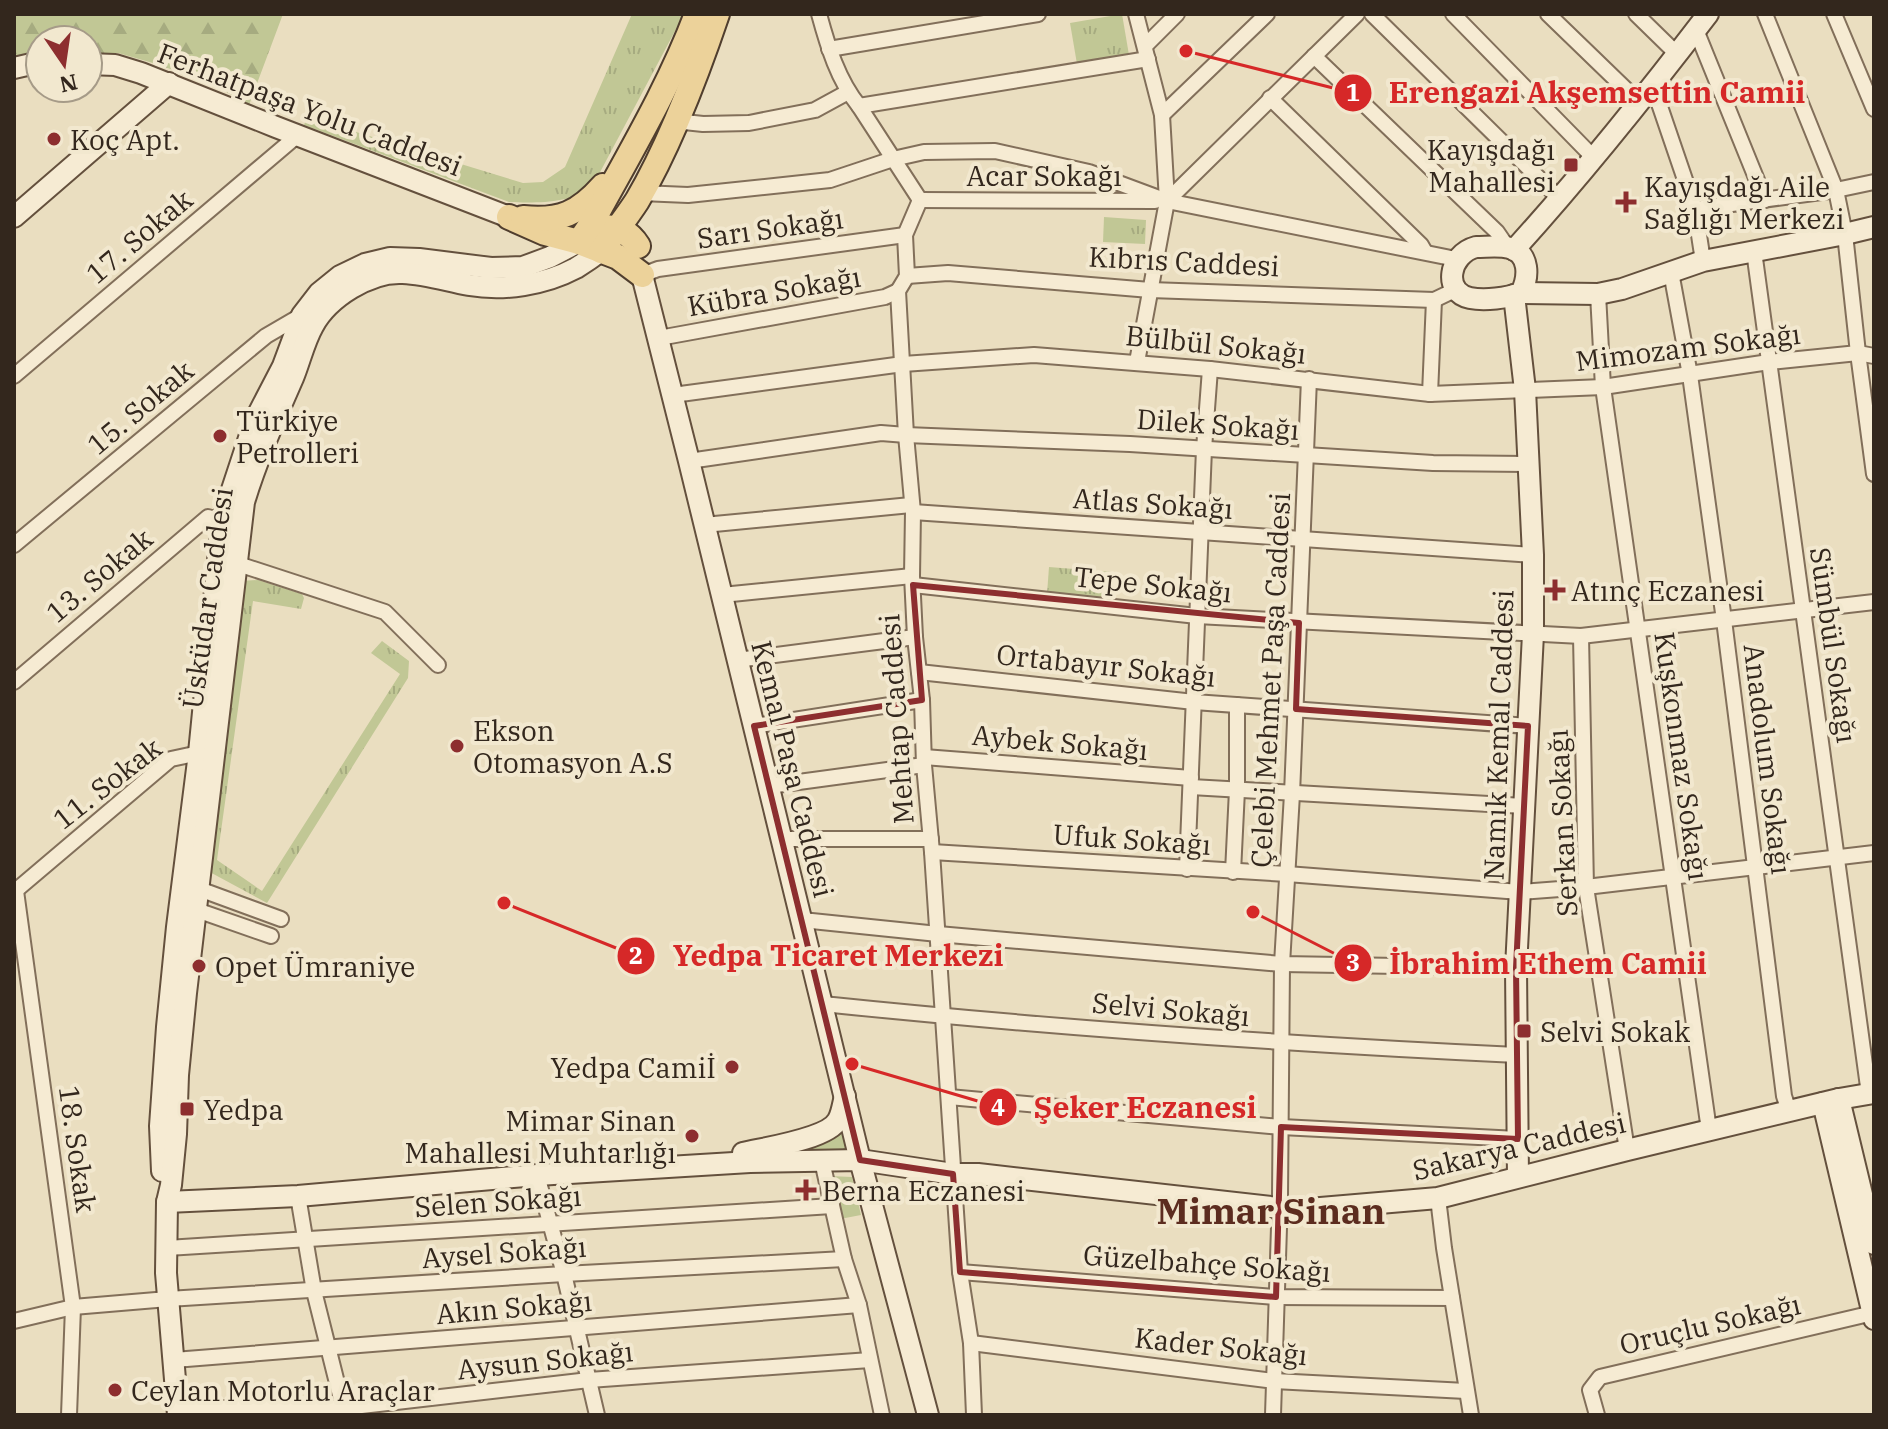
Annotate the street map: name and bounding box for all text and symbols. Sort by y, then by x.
north arrow [24,24,104,104]
street label: Ferhatpaşa Yolu Caddesi [153,34,467,184]
callout: Erengazi Akşemsettin Camii [1333,66,1822,120]
text: N [57,68,80,100]
text: Erengazi Akşemsettin Camii [1389,72,1805,111]
text: 1 [1346,76,1360,108]
place label: Koç Apt. [70,121,180,158]
marker: Koç Apt. [45,130,63,148]
place label: Kayışdağı Mahallesi [1427,131,1555,200]
marker: Kayışdağı Mahallesi [1562,156,1580,174]
street label: Acar Sokağı [966,157,1122,194]
place label: Kayışdağı Aile Sağlığı Merkezi [1644,168,1844,237]
street label: 17. Sokak [78,180,200,291]
marker: Kayışdağı Aile Sağlığı Merkezi [1615,191,1637,213]
street label: Sarı Sokağı [694,199,846,257]
street label: Kıbrıs Caddesi [1088,238,1280,284]
street label: Kübra Sokağı [684,258,864,324]
street label: Mimozam Sokağı [1574,315,1802,379]
street label: Bülbül Sokağı [1124,316,1308,372]
street label: 15. Sokak [79,351,201,462]
street label: Dilek Sokağı [1136,400,1300,448]
place label: Türkiye Petrolleri [236,402,359,471]
marker: Türkiye Petrolleri [211,427,229,445]
street label: Atlas Sokağı [1072,479,1234,527]
street label: Üsküdar Caddesi [173,485,241,711]
street label: Çelebi Mehmet Paşa Caddesi [1242,491,1298,869]
street label: 13. Sokak [38,519,160,630]
street label: Sümbül Sokağı [1802,545,1866,745]
street label: Tepe Sokağı [1072,557,1234,611]
place label: Atınç Eczanesi [1571,572,1764,609]
marker: Atınç Eczanesi [1546,581,1564,599]
street label: Namık Kemal Caddesi [1474,589,1522,881]
street label: Mehtap Caddesi [870,613,922,825]
street label: Kuşkonmaz Sokağı [1646,629,1718,883]
street label: Ortabayır Sokağı [995,635,1217,695]
street label: Kemal Paşa Caddesi [743,637,843,901]
street label: Anadolum Sokağı [1736,642,1800,876]
place label: Ekson Otomasyon A.S [473,712,673,781]
street label: Aybek Sokağı [970,716,1150,768]
street label: Serkan Sokağı [1539,728,1585,918]
street label: 11. Sokak [45,729,169,837]
marker: Ekson Otomasyon A.S [448,737,466,755]
street label: Ufuk Sokağı [1052,815,1212,863]
callout: Yedpa Ticaret Merkezi [616,929,1019,983]
text: Yedpa Ticaret Merkezi [673,935,1003,974]
callout: İbrahim Ethem Camii [1333,936,1722,990]
text: 2 [629,939,643,971]
text: İbrahim Ethem Camii [1389,943,1707,982]
text: 3 [1346,946,1360,978]
place label: Opet Ümraniye [215,948,415,985]
marker: Opet Ümraniye [190,957,208,975]
street label: Selvi Sokağı [1091,984,1251,1034]
place label: Selvi Sokak [1540,1013,1691,1050]
marker: Selvi Sokak [1515,1022,1533,1040]
place label: Yedpa Camiİ [550,1049,716,1086]
marker: Yedpa Camiİ [723,1058,741,1076]
callout: Şeker Eczanesi [978,1080,1273,1134]
street label: 18. Sokak [51,1083,105,1216]
text: Şeker Eczanesi [1034,1087,1256,1126]
place label: Yedpa [203,1091,284,1128]
text: 4 [991,1091,1005,1123]
marker: Yedpa [178,1100,196,1118]
place label: Mimar Sinan Mahallesi Muhtarlığı [405,1102,676,1171]
street label: Sakarya Caddesi [1409,1103,1629,1189]
marker: Mimar Sinan Mahallesi Muhtarlığı [683,1127,701,1145]
place label: Berna Eczanesi [822,1172,1025,1209]
street label: Selen Sokağı [413,1177,583,1225]
marker: Berna Eczanesi [797,1181,815,1199]
district label: Mimar Sinan [1157,1187,1385,1234]
street label: Aysel Sokağı [420,1228,588,1276]
street label: Güzelbahçe Sokağı [1082,1236,1332,1290]
street label: Akın Sokağı [434,1282,594,1332]
street label: Oruçlu Sokağı [1616,1285,1804,1363]
street label: Kader Sokağı [1133,1319,1309,1373]
street label: Aysun Sokağı [455,1332,635,1388]
place label: Ceylan Motorlu Araçlar [131,1372,435,1409]
marker: Ceylan Motorlu Araçlar [106,1381,124,1399]

